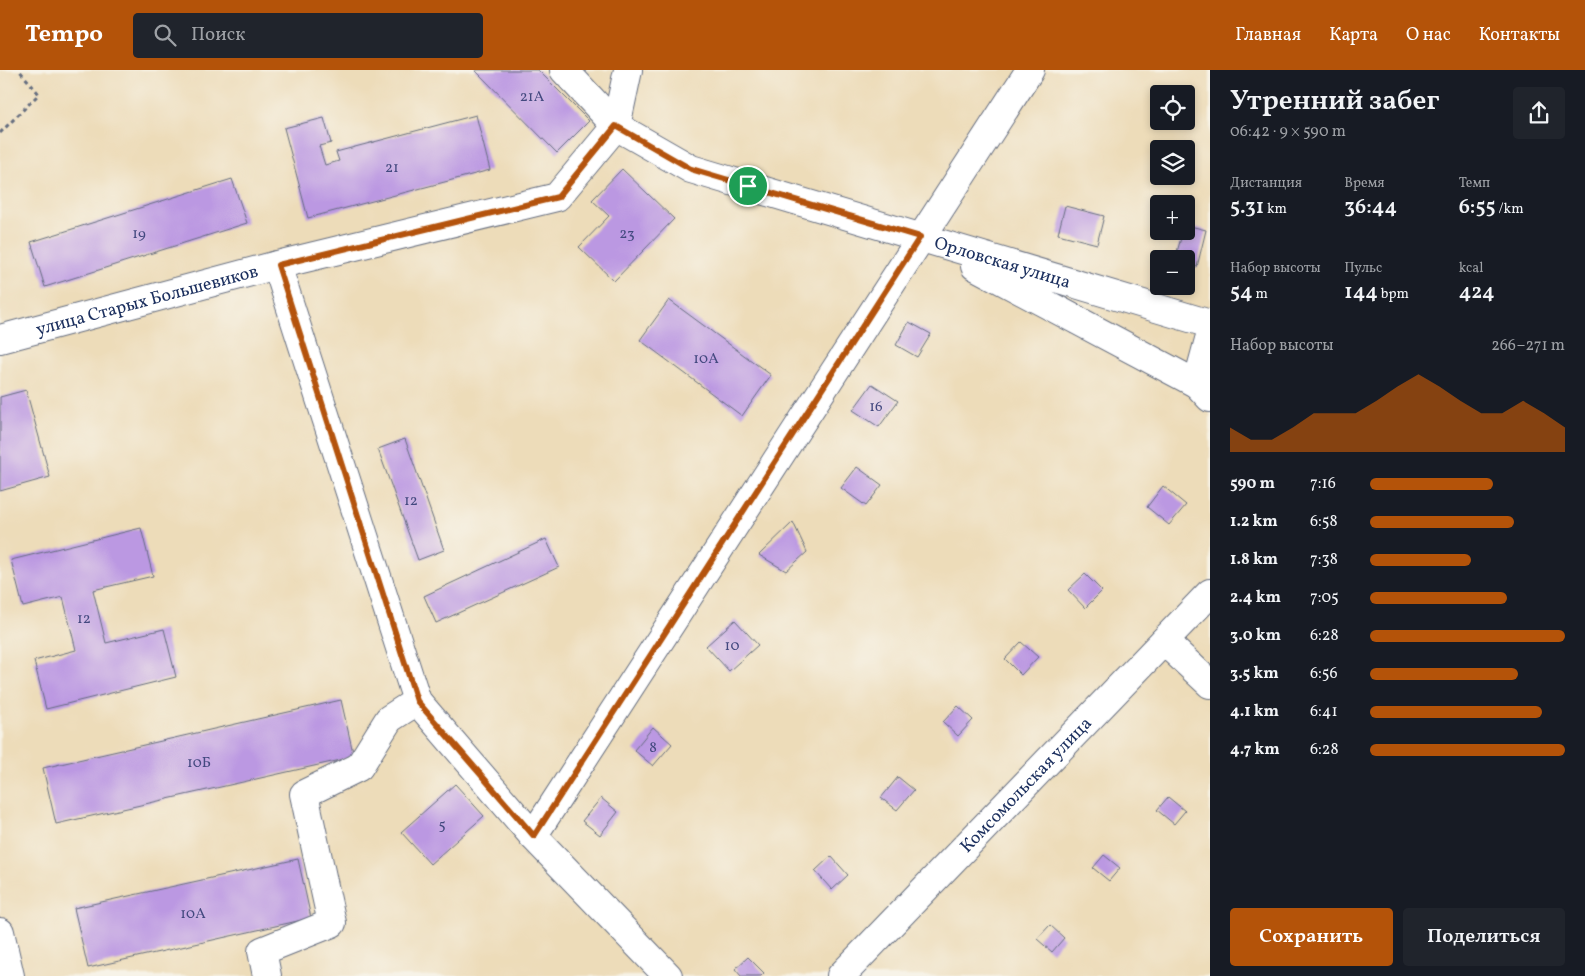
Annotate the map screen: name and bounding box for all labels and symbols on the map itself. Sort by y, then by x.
house number: 21А [520,87,545,108]
house number: 21 [385,158,399,179]
pin [727,165,769,207]
house number: 19 [132,224,146,245]
house number: 23 [619,224,635,245]
street label: Орловская улица [931,231,1073,296]
street label: улица Старых Большевиков [33,260,261,343]
house number: 10А [693,349,719,370]
house number: 16 [869,397,883,418]
house number: 12 [404,491,418,512]
house number: 12 [77,609,91,630]
house number: 10 [725,636,739,657]
street label: Комсомольская улица [955,712,1098,859]
house number: 8 [649,738,657,759]
house number: 10Б [187,753,211,774]
house number: 5 [438,815,446,836]
house number: 10А [180,904,206,925]

